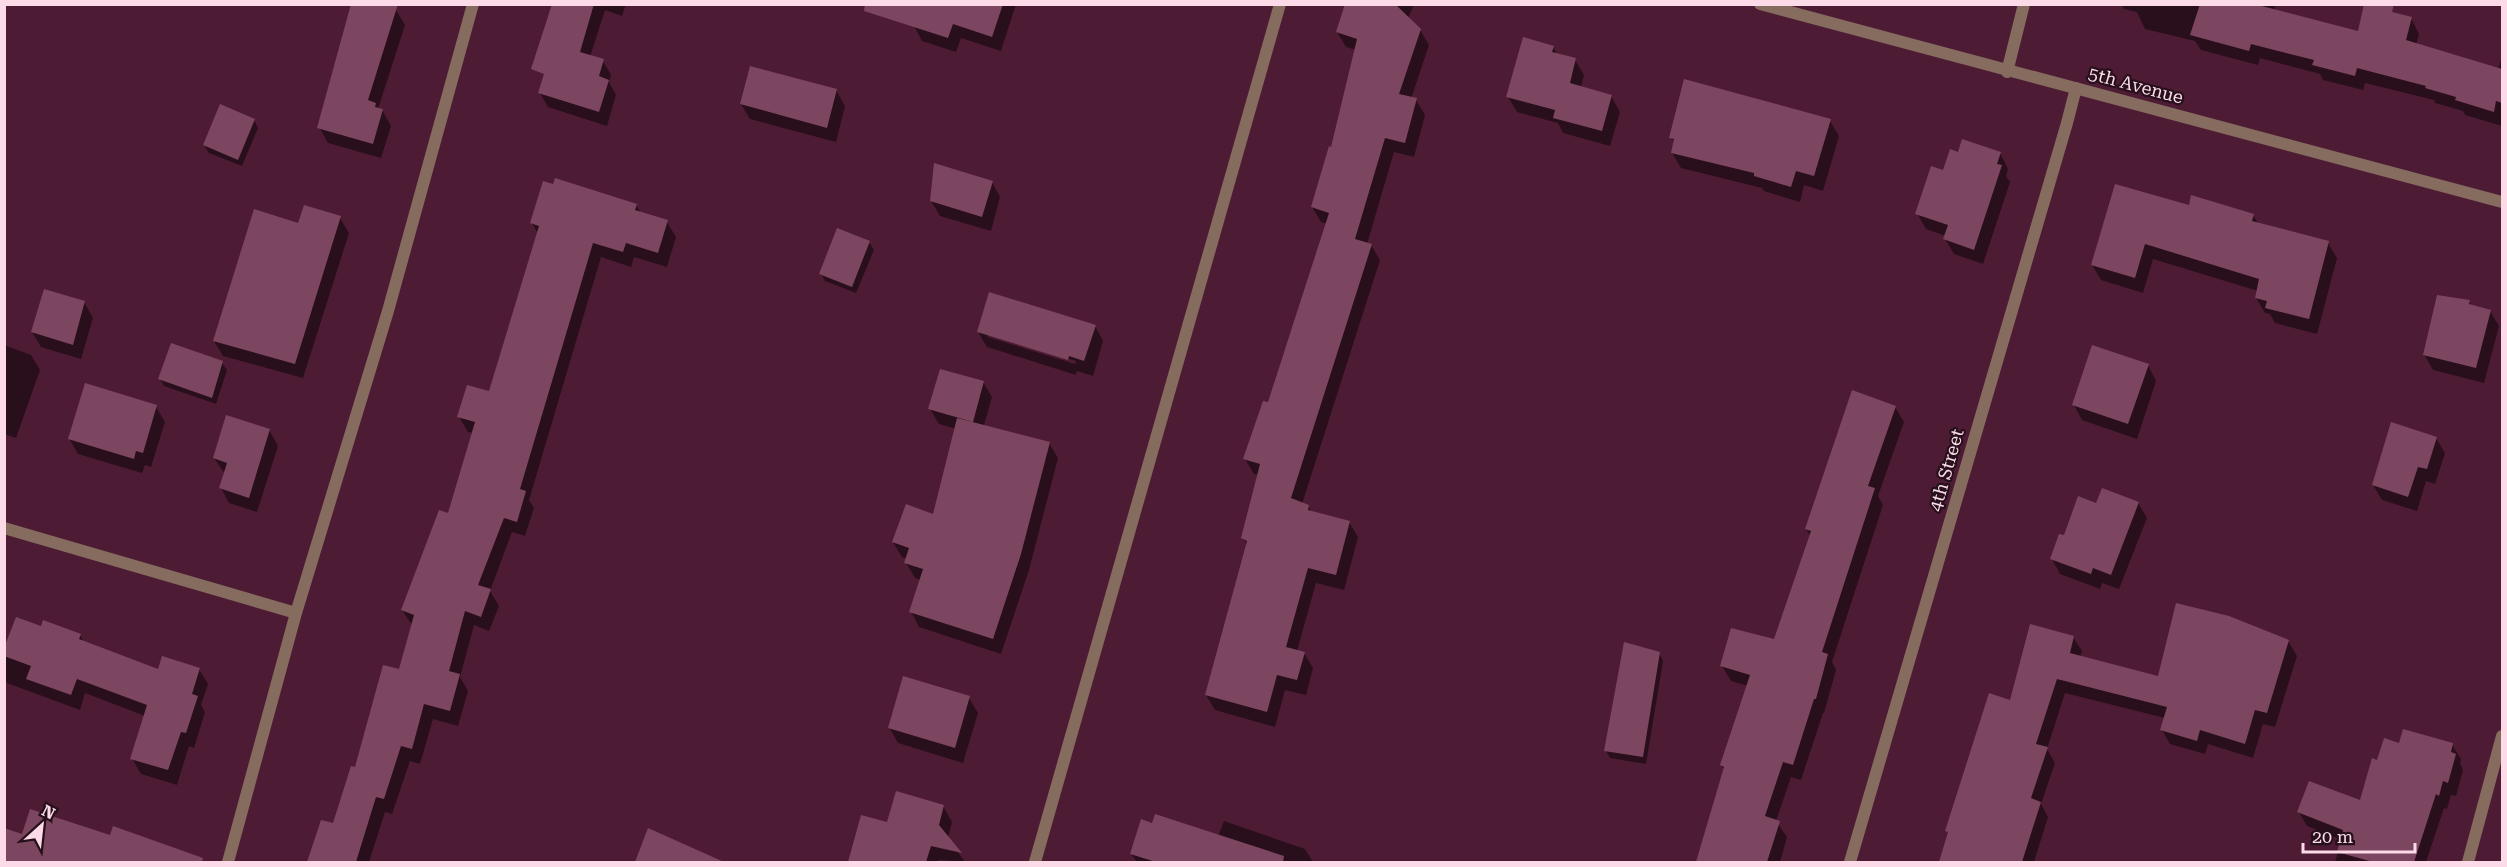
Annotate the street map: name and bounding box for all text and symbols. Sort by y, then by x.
street label: 5th Avenue [2086,62,2186,108]
street label: 4th Street [1924,426,1968,514]
north arrow [12,795,72,855]
text: N [39,801,58,823]
scale bar [2303,816,2416,854]
text: 20 m [2312,826,2353,847]

